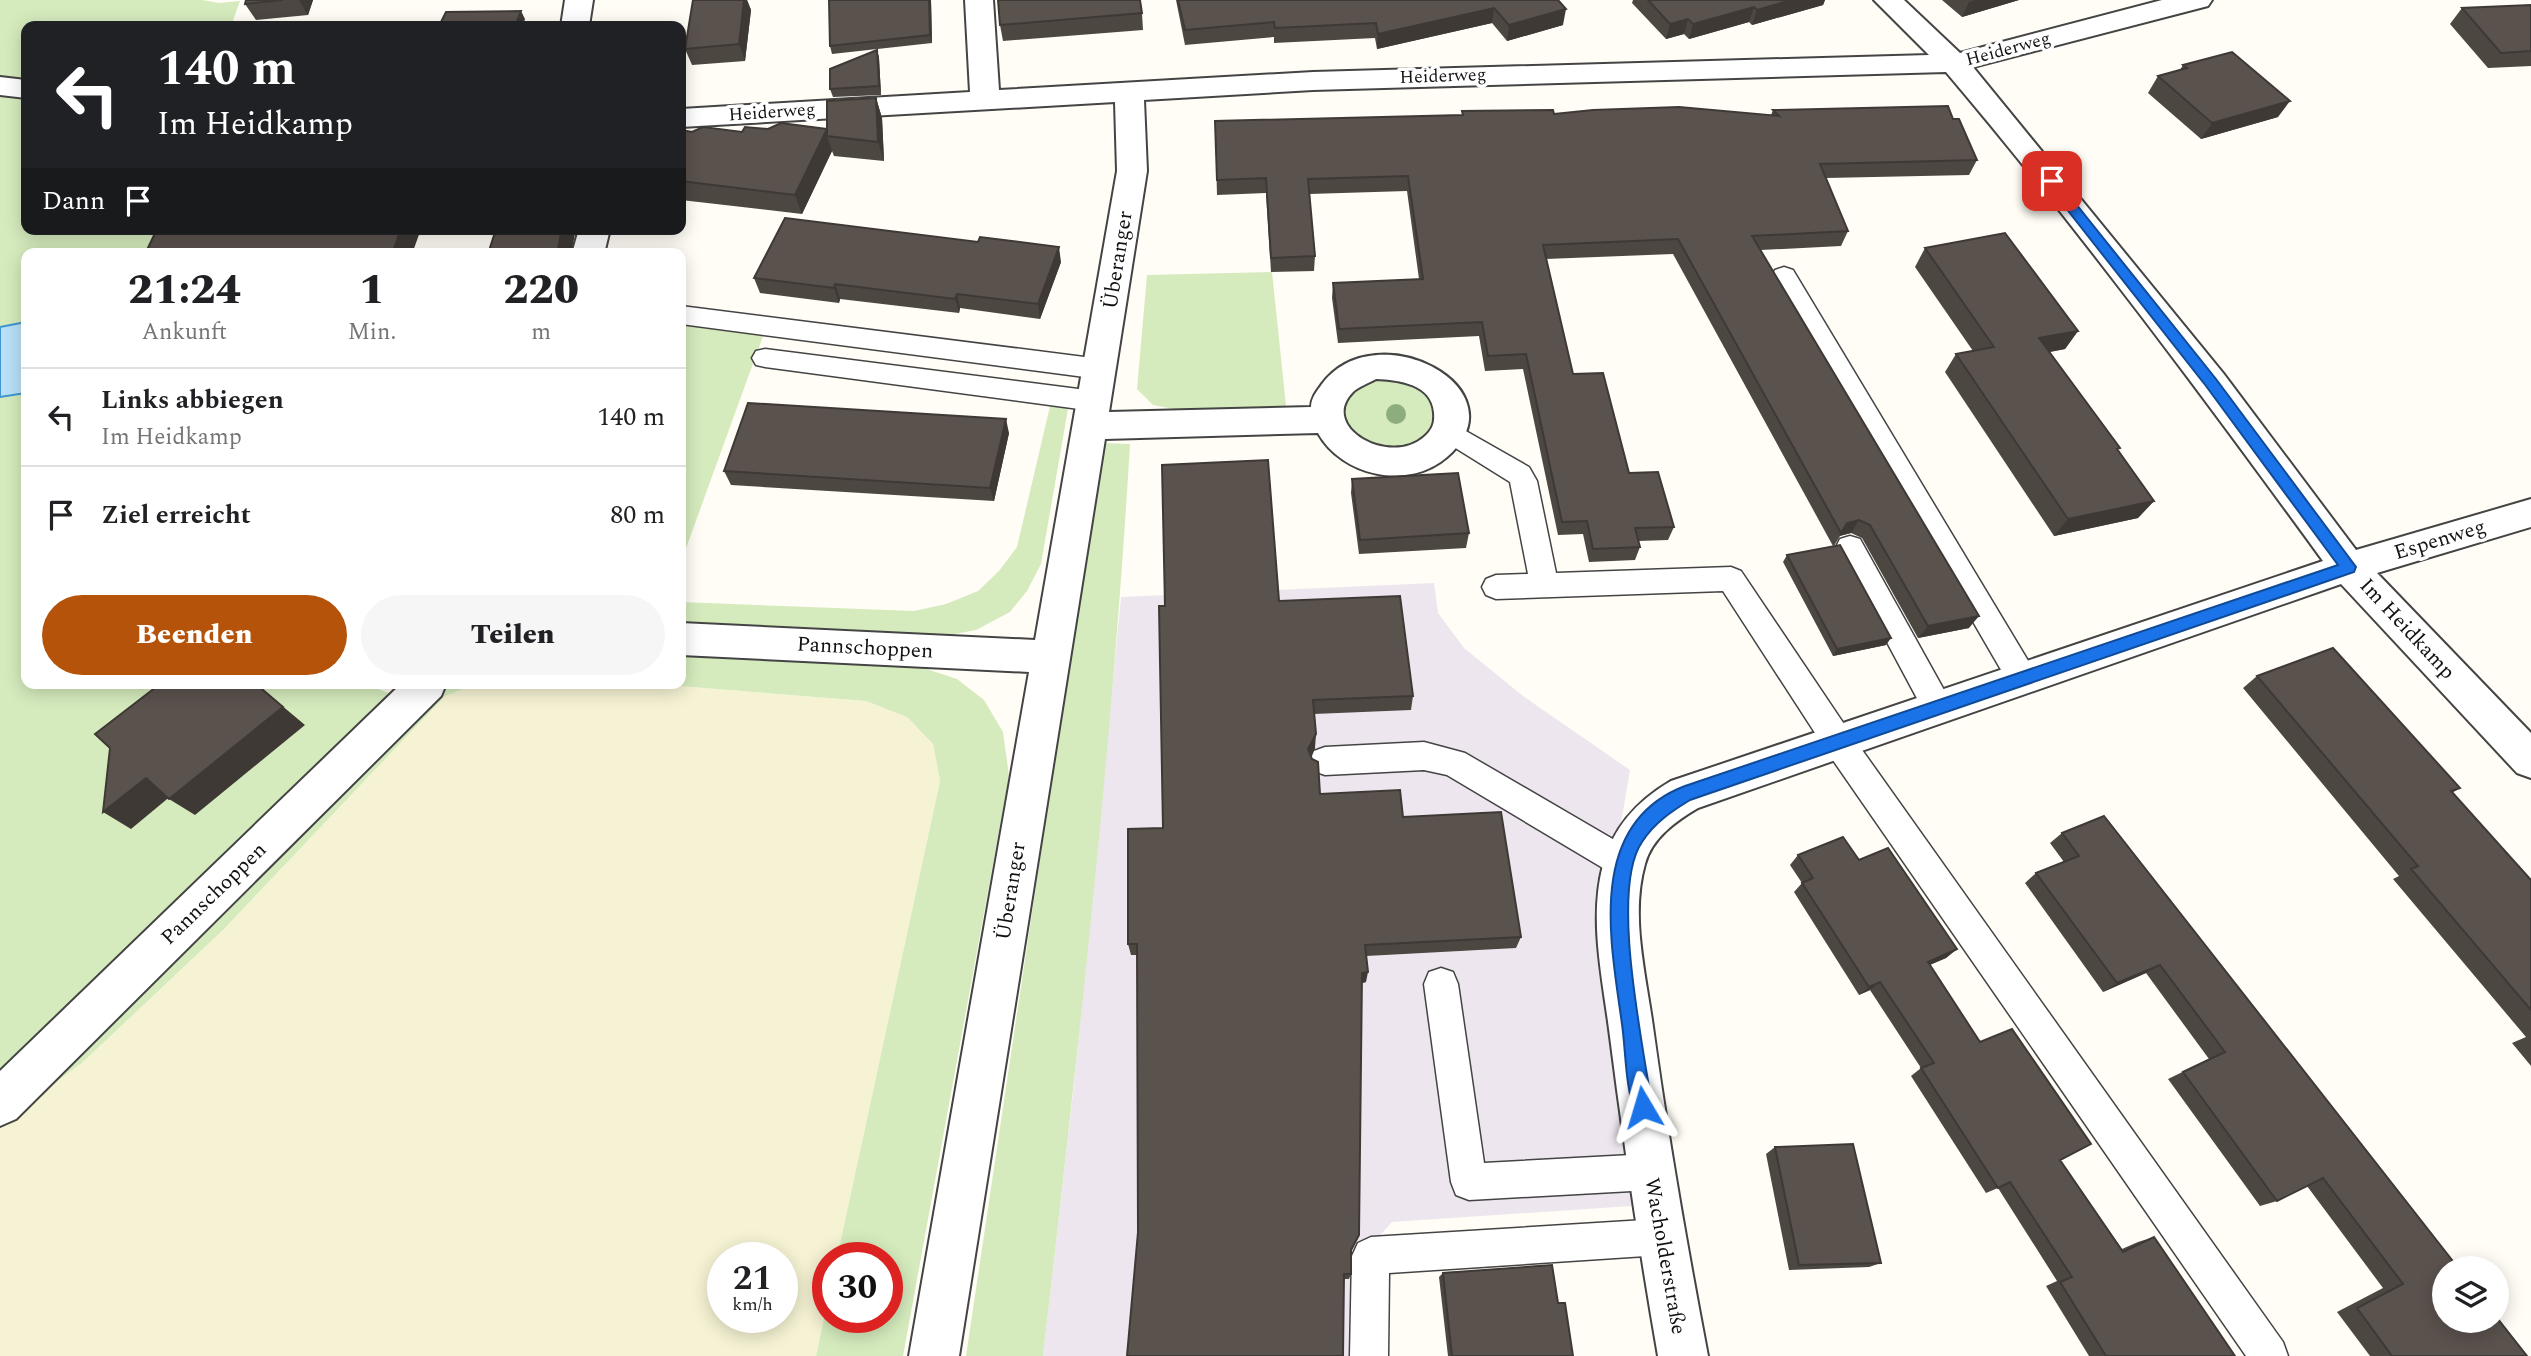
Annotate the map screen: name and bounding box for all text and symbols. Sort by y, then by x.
street label: Heiderweg [1963,25,2053,73]
text: 140 m [157,32,296,107]
icon: left [42,49,133,140]
street label: Heiderweg [1399,61,1487,91]
street label: Heiderweg [728,96,816,128]
text: Im Heidkamp [157,100,353,149]
pin [2022,151,2082,211]
icon: arrive [2033,162,2071,200]
text: Dann [42,181,105,221]
icon: arrive [119,182,157,220]
street label: Überanger [1094,208,1142,312]
text: 21:24 [128,259,241,322]
text: 1 [359,259,385,322]
text: 220 [503,259,579,322]
text: Ankunft [142,315,227,350]
text: Min. [348,315,396,350]
text: m [531,315,551,350]
text: Links abbiegen [101,380,284,420]
text: 140 m [597,397,665,437]
icon: left [42,398,80,436]
text: Im Heidkamp [101,420,242,455]
text: Ziel erreicht [101,495,251,535]
text: 80 m [610,495,665,535]
icon: arrive [42,496,80,534]
street label: Espenweg [2390,511,2490,569]
street label: Im Heidkamp [2351,571,2463,687]
button: Beenden [42,595,347,675]
button: Teilen [361,595,665,675]
street label: Pannschoppen [796,628,934,668]
street label: Pannschoppen [154,835,274,953]
street label: Überanger [987,839,1035,943]
position arrow [1606,1070,1680,1144]
street label: Wacholderstraße [1635,1175,1695,1337]
speed limit sign: 30 [812,1242,903,1333]
text: 21 [733,1252,772,1305]
map controls [2432,1256,2509,1333]
button: layers [2432,1256,2509,1333]
text: km/h [732,1291,773,1318]

